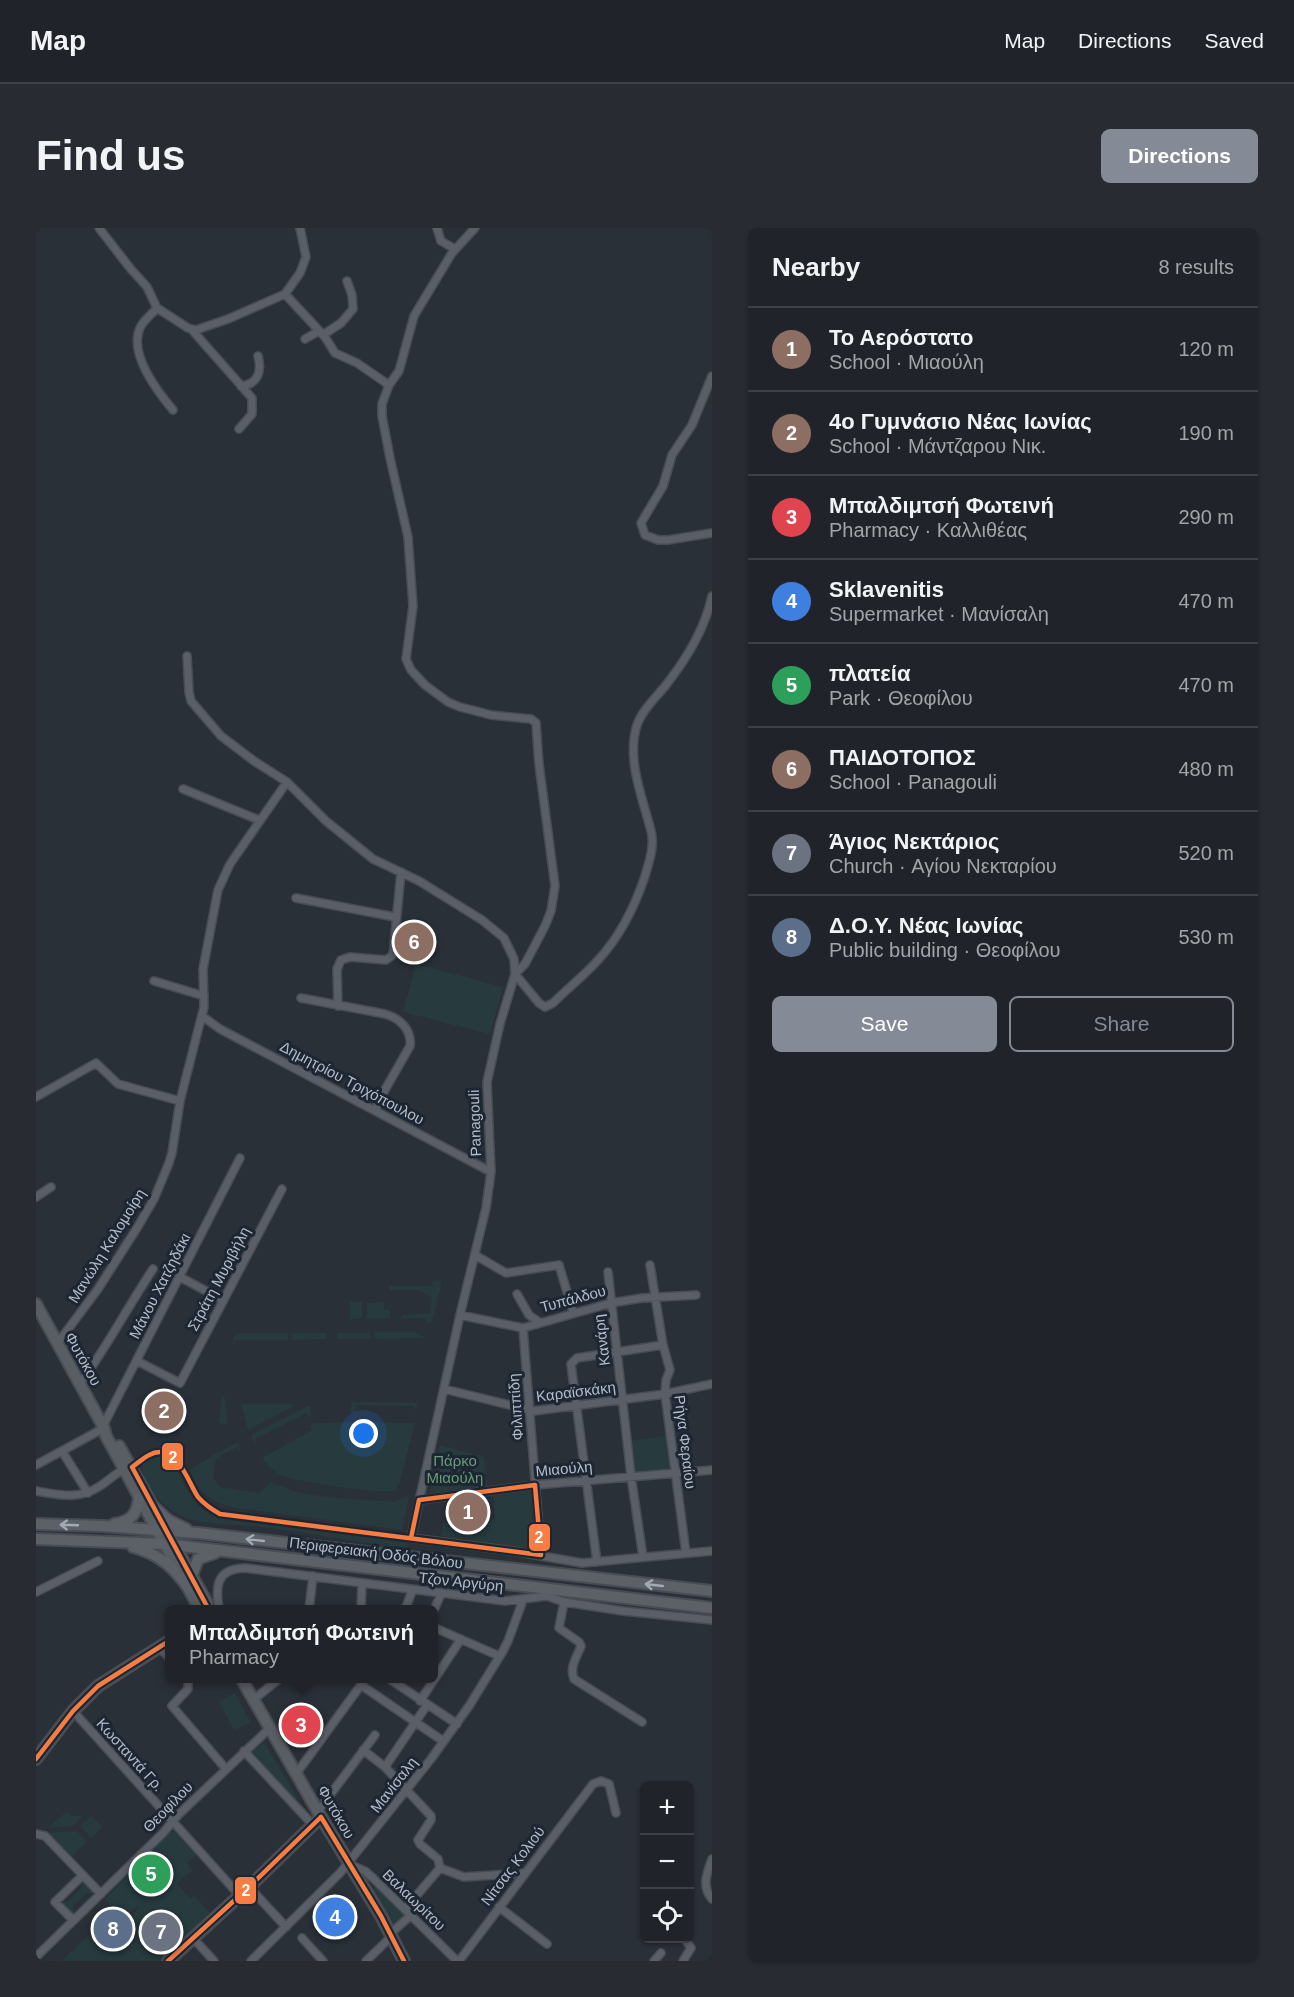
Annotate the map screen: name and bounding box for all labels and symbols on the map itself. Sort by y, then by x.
pin: 6 [394,920,434,964]
street label: Δημητρίου Τριχόπουλου [277,1037,427,1128]
street label: Panagouli [465,1089,484,1157]
street label: Μανώλη Καλομοίρη [65,1186,149,1306]
street label: Στράτη Μυριβήλη [184,1224,253,1334]
street label: Μάνου Χατζηδάκι [126,1230,194,1341]
street label: Τυπάλδου [538,1282,607,1315]
street label: Κανάρη [590,1313,613,1367]
street label: Φυτόκου [62,1329,105,1388]
street label: Φιλιππίδη [505,1373,526,1441]
street label: Καραϊσκάκη [535,1378,617,1405]
pin: 2 [144,1388,184,1434]
street label: Ρήγα Φεραίου [671,1394,700,1490]
your location [349,1419,378,1448]
line badge: 2 [161,1442,184,1471]
text: 2 [169,1449,178,1466]
park label: Πάρκο Μιαούλη [427,1452,483,1486]
street label: Μιαούλη [535,1458,593,1479]
pin: 1 [448,1490,488,1534]
one-way arrow [59,1519,79,1531]
line badge: 2 [528,1523,551,1552]
text: 2 [535,1529,544,1546]
street label: Περιφερειακή Οδός Βόλου [288,1533,464,1572]
one-way arrow [246,1534,266,1545]
street label: Τζον Αργύρη [418,1569,504,1594]
one-way arrow [644,1579,664,1590]
pin: 3 [282,1702,320,1748]
street label: Κωσταντά Γρ. [93,1715,168,1795]
street label: Μανίσαλη [367,1754,421,1816]
street label: Θεοφίλου [139,1778,196,1835]
street label: Φυτόκου [314,1782,358,1841]
street label: Νίτσας Κολιού [477,1823,548,1909]
pin: 5 [132,1852,170,1896]
street label: Βαλαωρίτου [380,1866,449,1934]
line badge: 2 [234,1876,257,1905]
text: 2 [242,1882,251,1899]
pin: 4 [316,1894,354,1940]
pin: 8 [94,1906,133,1952]
pin: 7 [142,1910,180,1954]

